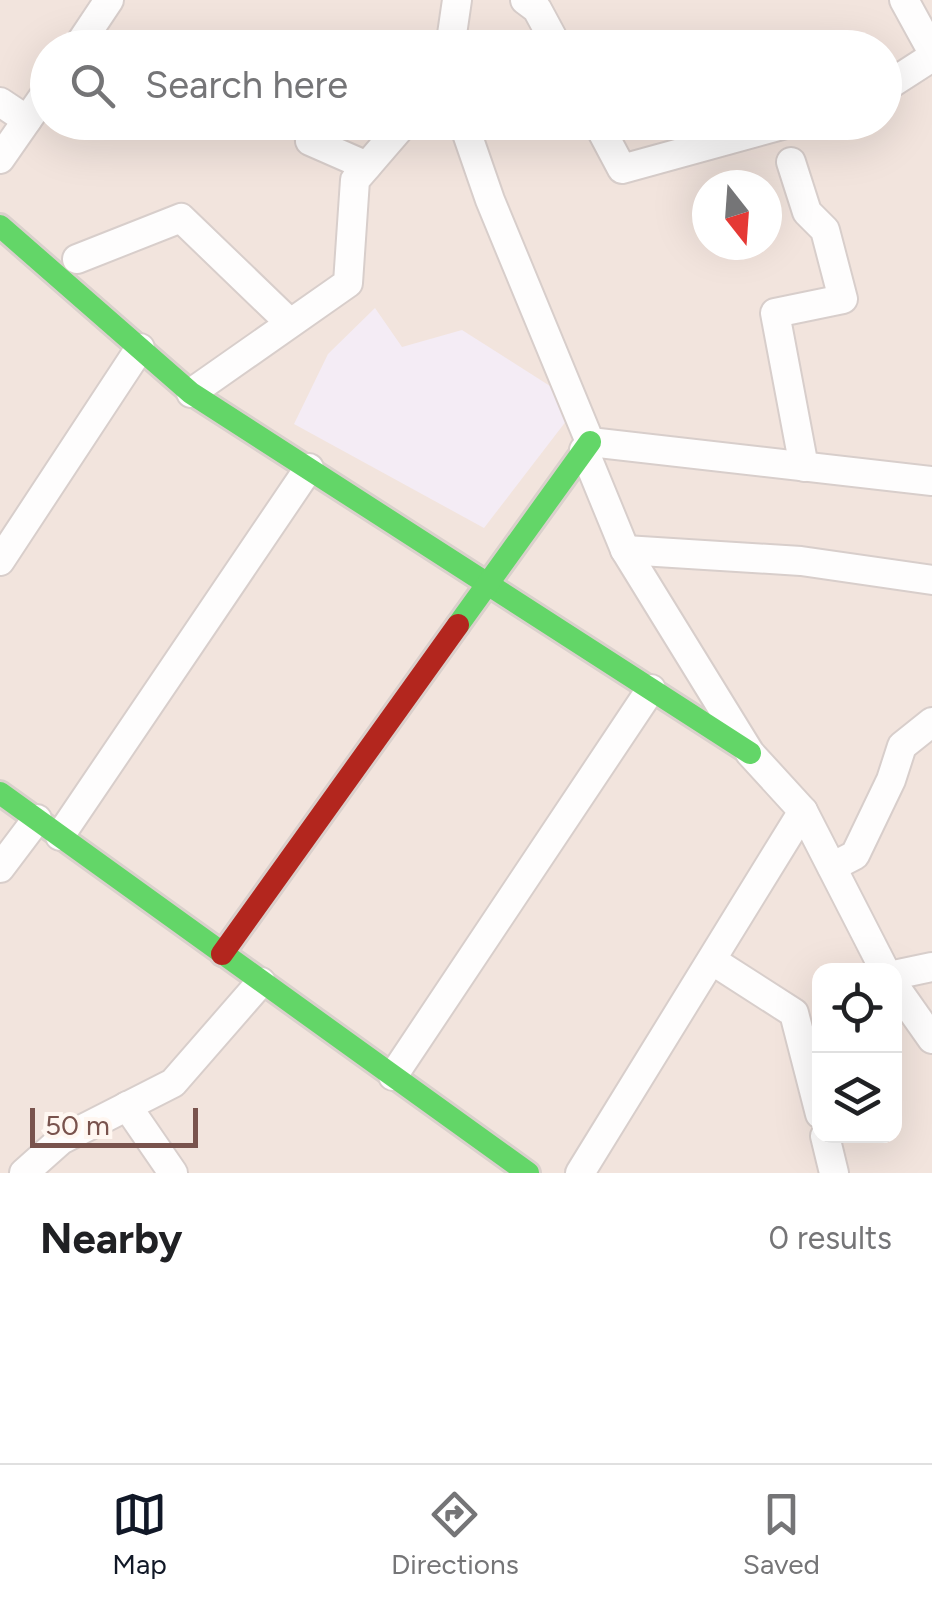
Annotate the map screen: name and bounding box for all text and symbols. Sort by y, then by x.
search box [30,30,902,140]
icon: search [65,58,120,113]
text: Search here [145,62,348,108]
north arrow [692,170,782,260]
map controls [812,963,902,1143]
button: locate [812,963,902,1053]
button: layers [812,1053,902,1143]
scale bar [30,1103,198,1148]
text: 50 m [45,1108,110,1142]
text: Nearby [40,1213,182,1264]
text: 0 results [768,1219,892,1257]
tab: Map [112,1487,167,1581]
tab: Directions [391,1487,519,1581]
tab: Saved [743,1487,820,1581]

